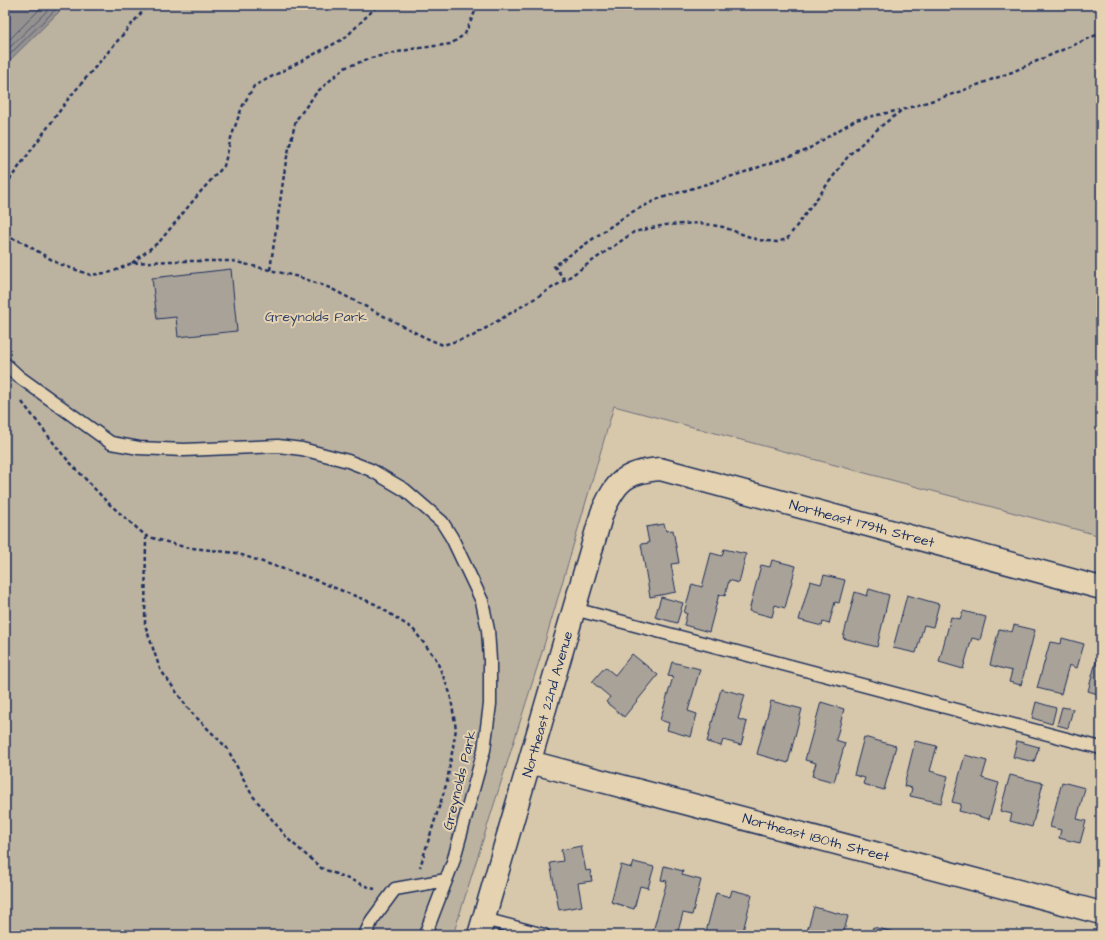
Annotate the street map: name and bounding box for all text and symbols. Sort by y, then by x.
park label: Greynolds Park [265,307,367,327]
street label: Northeast 179th Street [787,495,937,553]
street label: Northeast 22nd Avenue [518,628,579,780]
street label: Greynolds Park [438,728,482,832]
street label: Northeast 180th Street [740,809,892,867]

